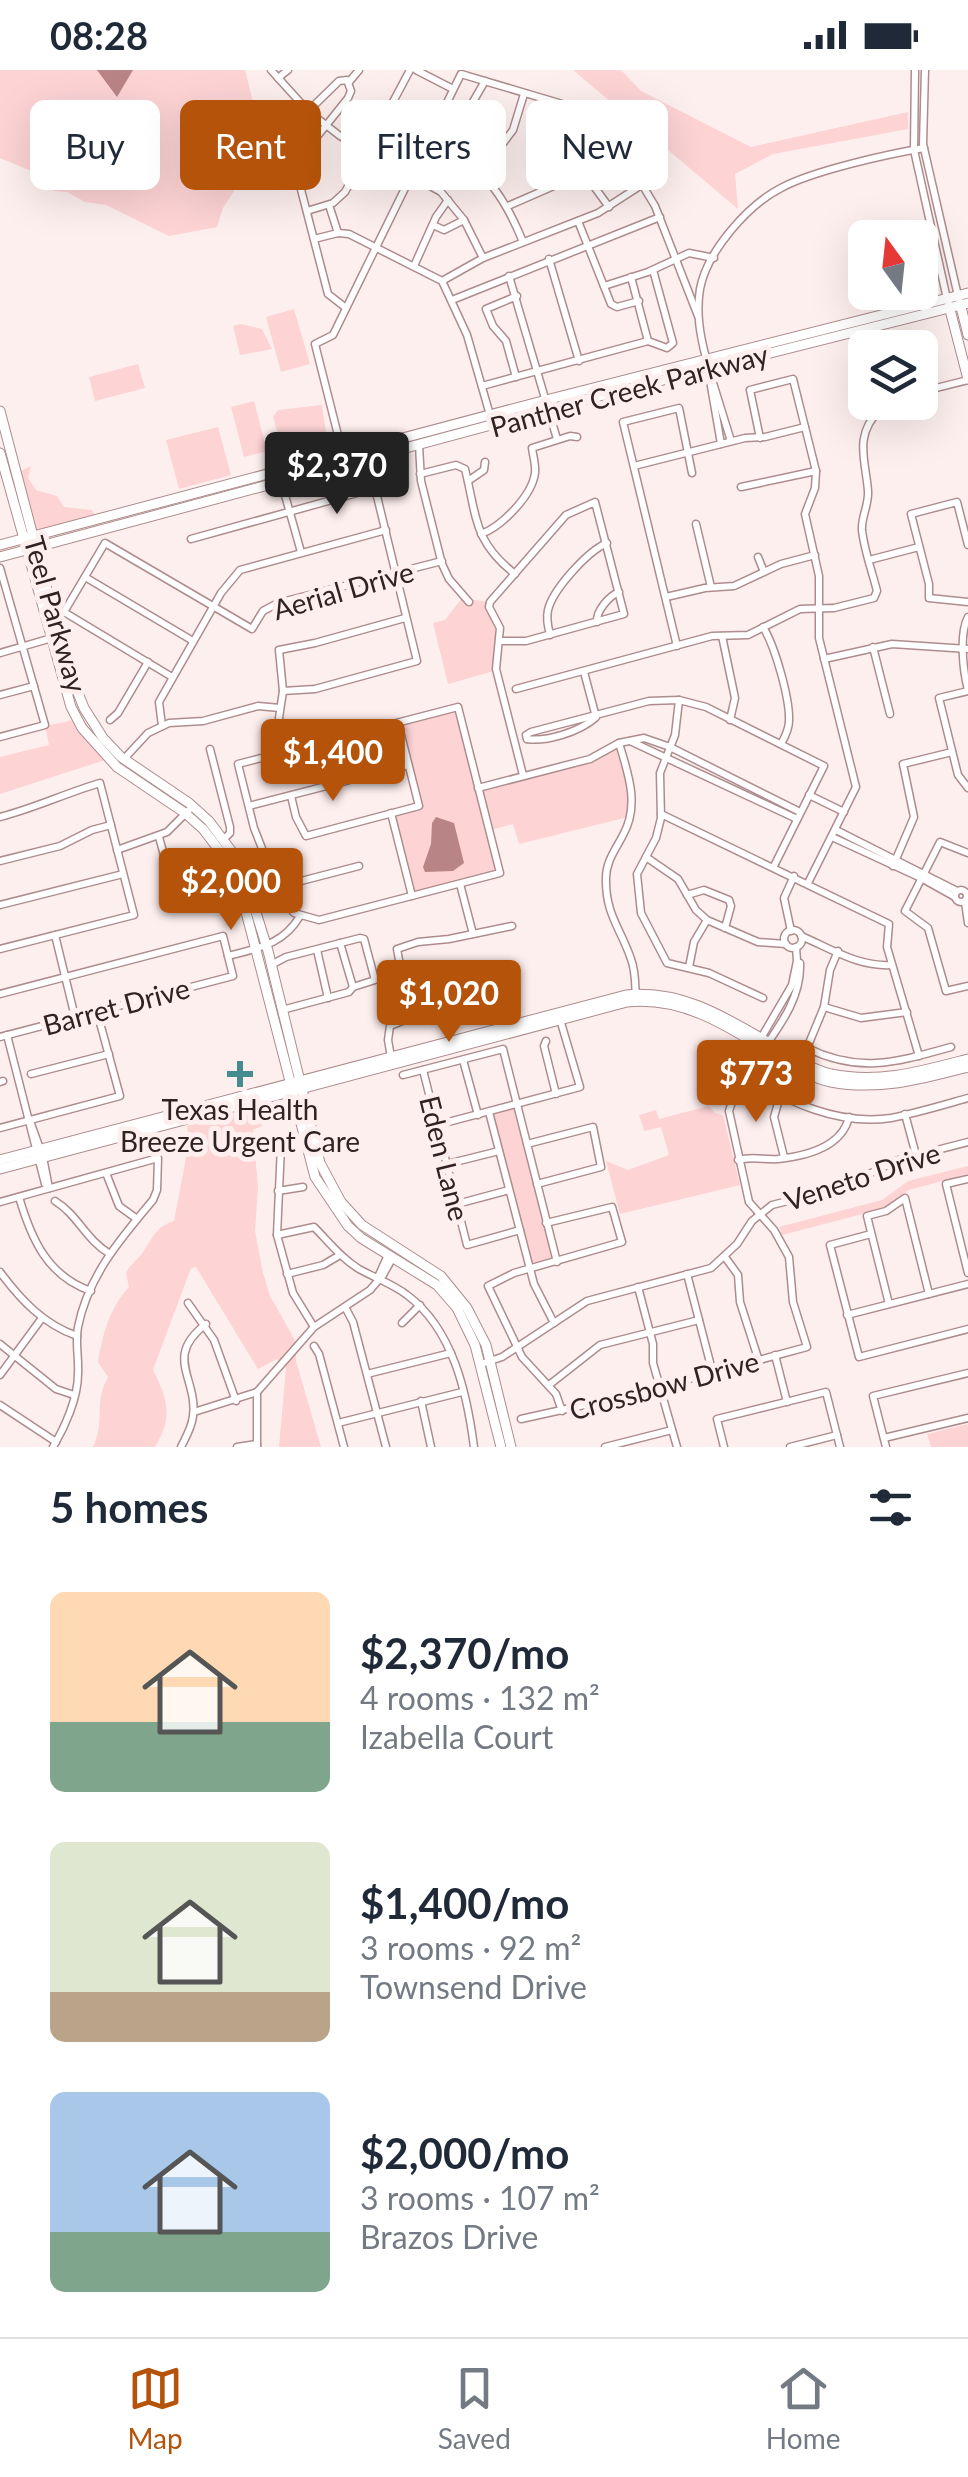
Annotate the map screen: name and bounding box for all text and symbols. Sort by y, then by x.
text: 08:28 [50,12,148,58]
chip: Buy [30,100,160,190]
chip: Rent [180,100,321,190]
chip: Filters [341,100,506,190]
chip: New [526,100,668,190]
north arrow [848,220,938,310]
map controls [848,220,938,420]
button: layers [848,330,938,420]
street label: Panther Creek Parkway [486,336,772,444]
pin: $2,370 [256,432,418,517]
text: $2,370 [287,445,387,484]
street label: Teel Parkway [17,532,95,697]
street label: Aerial Drive [269,554,417,626]
pin: $1,400 [252,719,414,804]
text: $1,400 [283,732,383,771]
pin: $2,000 [150,848,312,933]
text: $2,000 [181,861,281,900]
pin: $1,020 [368,960,530,1045]
street label: Barret Drive [39,970,193,1042]
text: $1,020 [399,973,499,1012]
pin: $773 [697,1040,815,1125]
text: $773 [719,1053,793,1092]
marker: Texas Health Breeze Urgent Care [227,1061,253,1087]
place label: Texas Health Breeze Urgent Care [120,1092,360,1158]
street label: Eden Lane [413,1092,477,1224]
street label: Veneto Drive [780,1135,944,1217]
street label: Crossbow Drive [565,1343,763,1427]
icon: filters [863,1480,918,1535]
text: 5 homes [50,1482,208,1532]
text: $2,370/mo [360,1628,569,1678]
icon: home [130,1632,250,1752]
text: 4 rooms · 132 m² [360,1678,600,1717]
text: Izabella Court [360,1717,553,1756]
text: $1,400/mo [360,1878,569,1928]
icon: home [130,1882,250,2002]
text: 3 rooms · 92 m² [360,1928,581,1967]
text: Townsend Drive [360,1967,587,2006]
text: $2,000/mo [360,2128,569,2178]
icon: home [130,2132,250,2252]
text: 3 rooms · 107 m² [360,2178,600,2217]
text: Brazos Drive [360,2217,538,2256]
tab: Map [128,2361,183,2455]
tab: Saved [438,2361,511,2455]
tab: Home [766,2361,840,2455]

